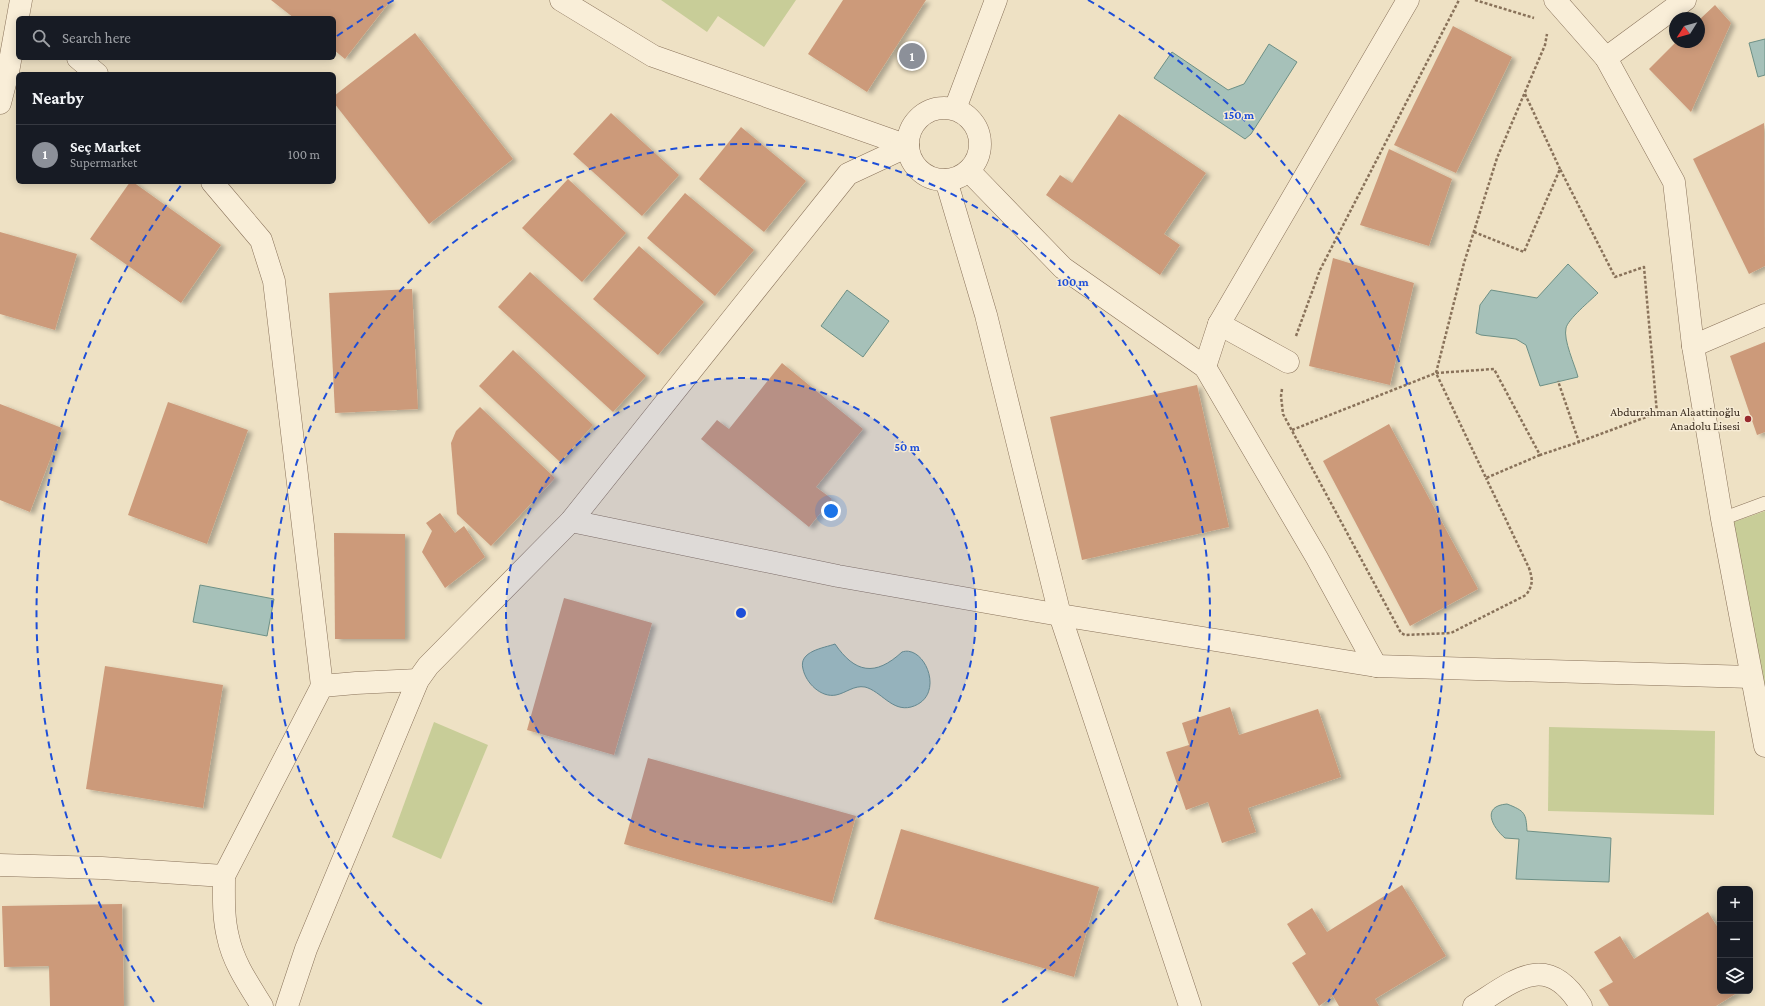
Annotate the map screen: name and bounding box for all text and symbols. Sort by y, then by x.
north arrow [1669,12,1705,48]
search box [16,16,336,60]
icon: search [30,27,52,49]
text: Search here [62,30,131,46]
pin: 1 [899,41,925,71]
text: Nearby [32,89,84,108]
text: 150 m [1224,108,1255,122]
text: Seç Market [70,139,141,155]
text: 1 [43,147,47,162]
text: 100 m [288,147,320,162]
text: Supermarket [70,155,137,170]
text: 100 m [1057,275,1090,289]
place label: Abdurrahman Alaattinoğlu Anadolu Lisesi [1610,405,1741,433]
marker: Abdurrahman Alaattinoğlu Anadolu Lisesi [1743,414,1753,424]
text: 50 m [894,440,921,454]
your location [821,501,841,521]
centre of rings [734,606,748,620]
map controls [1717,886,1753,994]
button: + [1717,886,1753,922]
button: − [1717,922,1753,958]
button: layers [1717,958,1753,994]

